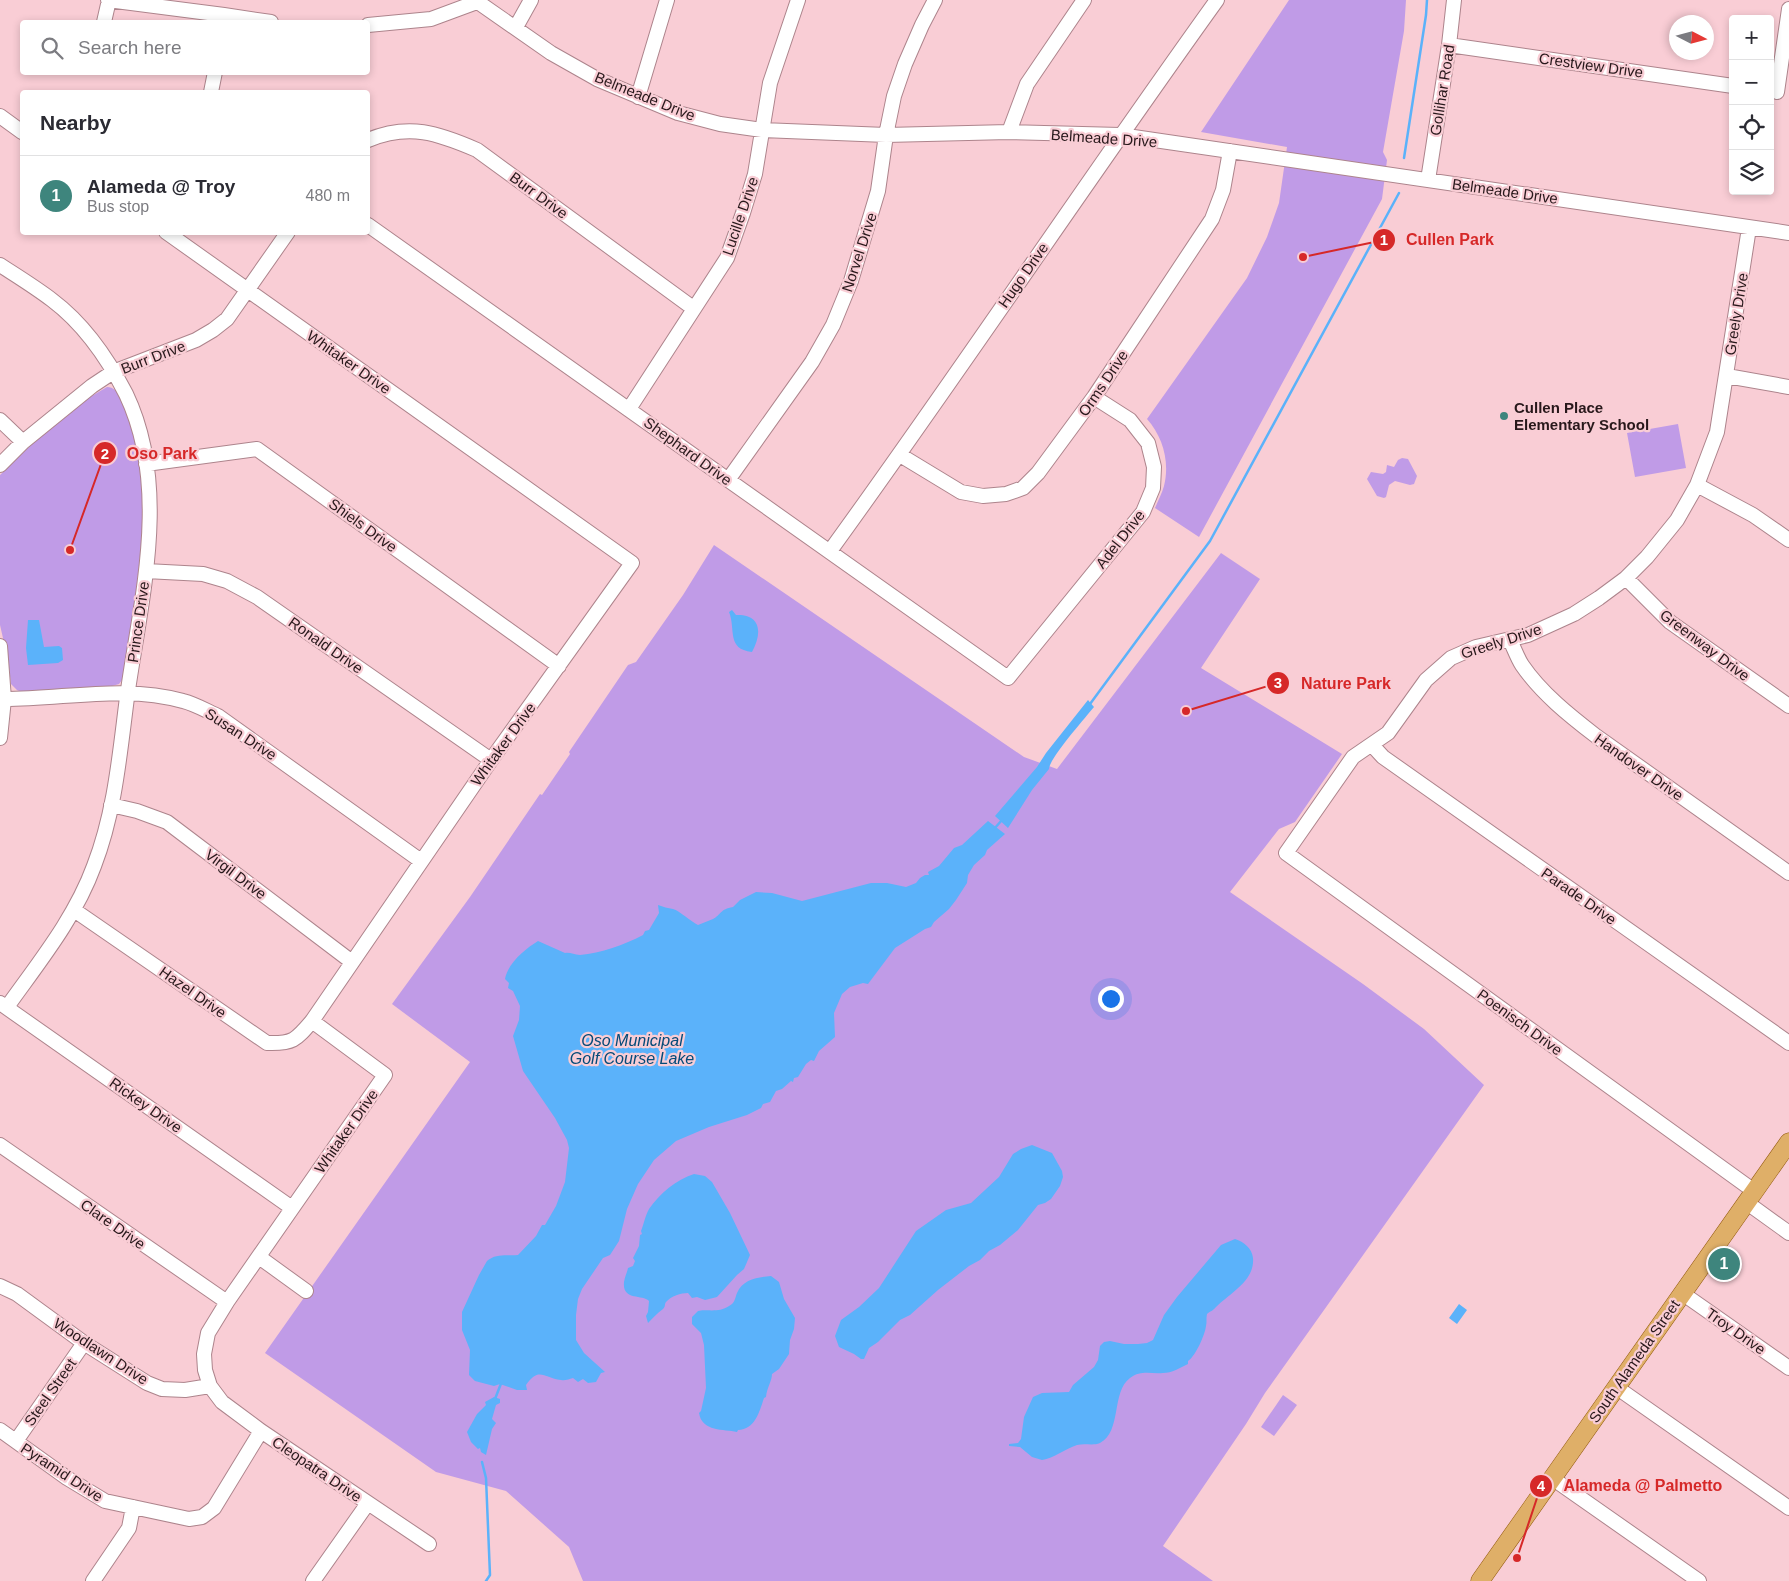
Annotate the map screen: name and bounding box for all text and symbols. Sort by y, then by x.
north arrow [1669,15,1714,60]
map controls [1729,15,1774,195]
button: + [1729,15,1774,60]
search box [20,20,370,75]
icon: search [38,34,66,62]
text: Search here [78,37,182,58]
street label: Gollihar Road [1426,43,1458,137]
street label: Crestview Drive [1538,49,1644,81]
button: − [1729,60,1774,105]
street label: Belmeade Drive [592,68,698,124]
button: locate [1729,105,1774,150]
text: Nearby [40,111,111,134]
street label: Belmeade Drive [1050,126,1158,150]
button: layers [1729,150,1774,195]
street label: Burr Drive [507,168,571,222]
street label: Lucille Drive [719,175,761,257]
street label: Belmeade Drive [1451,175,1559,207]
text: Alameda @ Troy [87,176,235,197]
text: 1 [52,187,60,204]
text: 480 m [306,187,350,204]
text: Bus stop [87,198,149,215]
street label: Norvel Drive [838,210,880,294]
callout: Cullen Park [1371,224,1504,255]
text: 1 [1380,231,1388,248]
text: Cullen Park [1406,231,1494,248]
street label: Hugo Drive [995,239,1051,311]
street label: Greely Drive [1721,272,1751,356]
street label: Whitaker Drive [304,327,394,397]
street label: Burr Drive [118,337,188,377]
street label: Orms Drive [1075,347,1131,419]
place label: Cullen Place Elementary School [1514,399,1649,433]
marker: Cullen Place Elementary School [1498,410,1510,422]
street label: Shephard Drive [641,413,735,489]
callout: Oso Park [92,438,208,469]
text: 2 [101,445,109,462]
text: Oso Park [127,445,197,462]
street label: Shiels Drive [326,495,400,555]
street label: Adel Drive [1092,507,1148,571]
street label: Prince Drive [124,580,152,664]
street label: Greenway Drive [1657,606,1753,684]
street label: Ronald Drive [286,613,366,677]
street label: Greely Drive [1459,620,1543,662]
callout: Nature Park [1266,668,1401,699]
text: 3 [1274,674,1282,691]
text: Nature Park [1301,675,1391,692]
street label: Whitaker Drive [467,699,539,789]
street label: Susan Drive [202,705,280,763]
street label: Handover Drive [1591,730,1687,804]
street label: Virgil Drive [202,845,270,903]
street label: Parade Drive [1538,864,1620,928]
street label: Hazel Drive [156,963,230,1021]
street label: Poenisch Drive [1474,985,1566,1059]
your location [1098,986,1124,1012]
water label: Oso Municipal Golf Course Lake [570,1032,694,1067]
street label: Rickey Drive [107,1074,185,1136]
street label: Whitaker Drive [311,1086,381,1176]
street label: Clare Drive [77,1196,149,1252]
pin: 1 [1708,1245,1740,1283]
street label: South Alameda Street [1585,1296,1683,1426]
street label: Troy Drive [1703,1304,1769,1358]
street label: Woodlawn Drive [51,1314,151,1388]
street label: Steel Street [21,1354,80,1429]
street label: Cleopatra Drive [269,1433,365,1505]
street label: Pyramid Drive [18,1439,106,1505]
callout: Alameda @ Palmetto [1529,1470,1732,1501]
text: 4 [1537,1477,1546,1494]
text: Alameda @ Palmetto [1564,1477,1723,1494]

